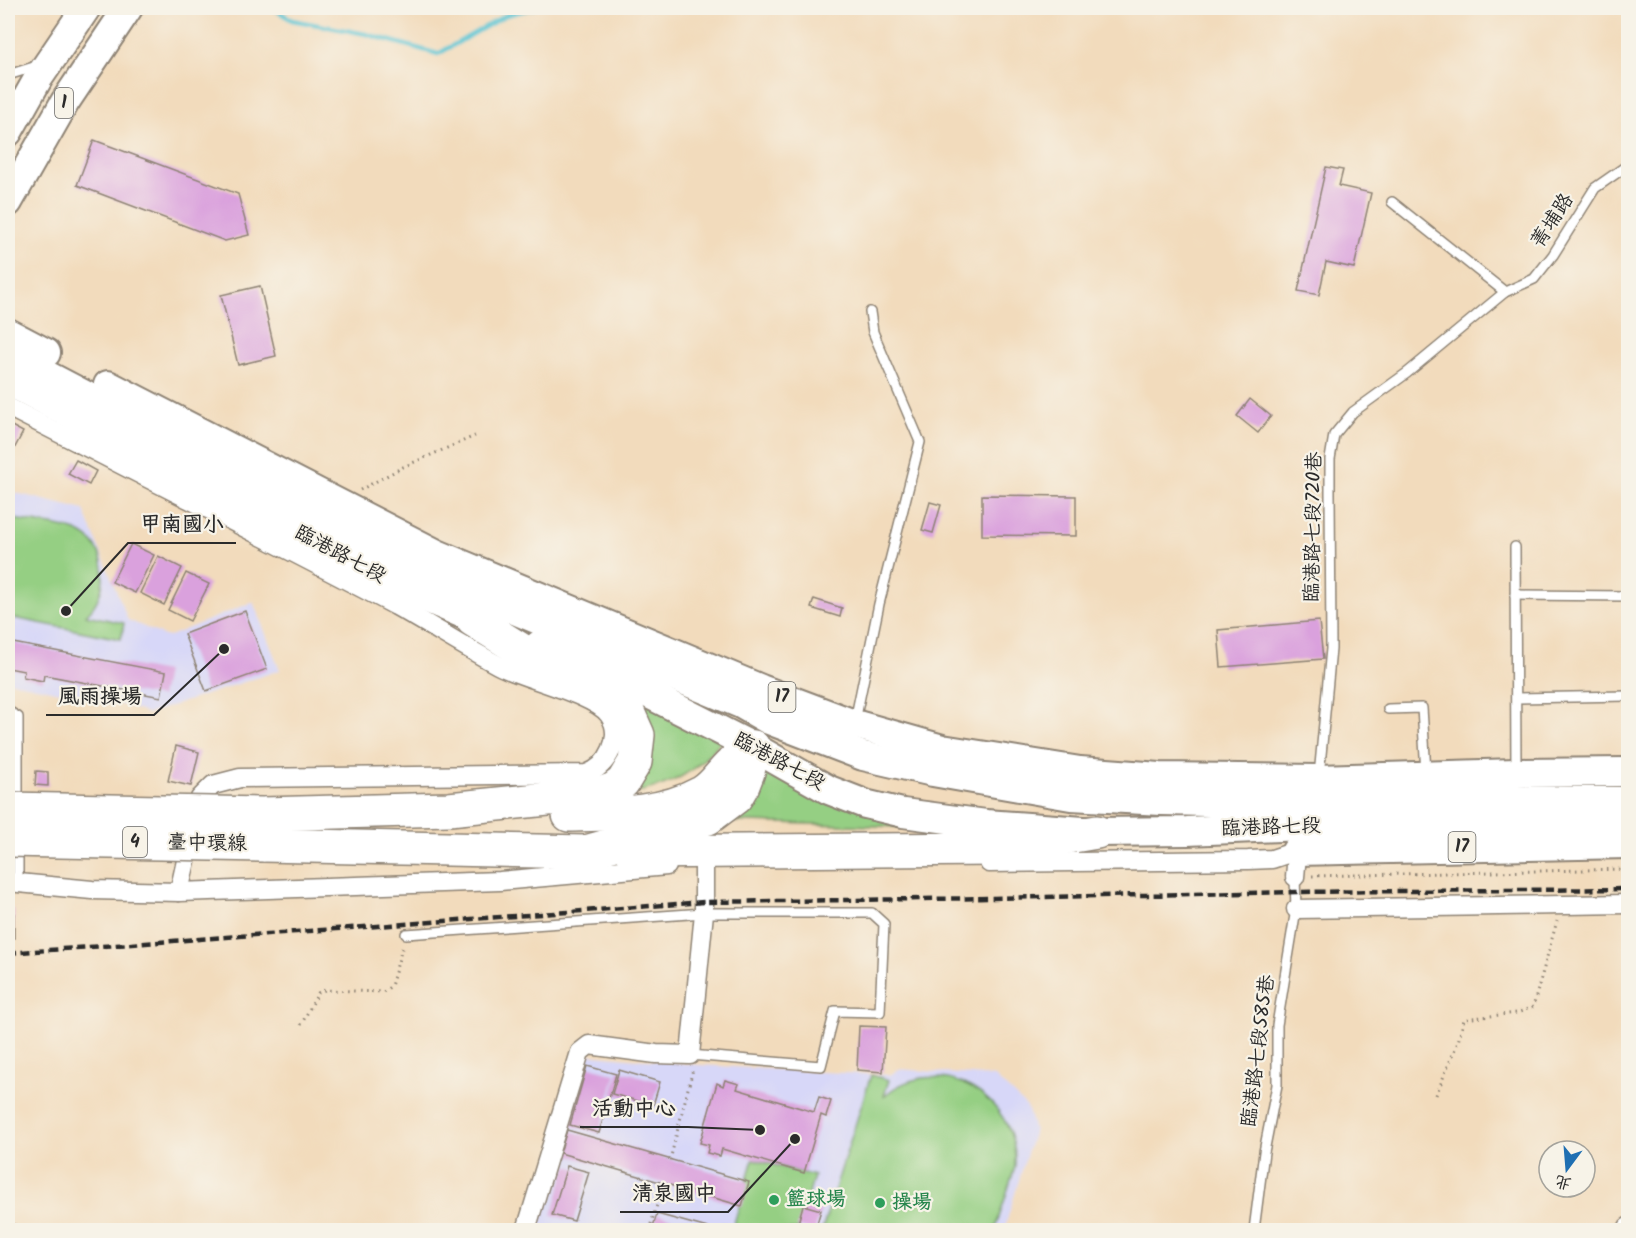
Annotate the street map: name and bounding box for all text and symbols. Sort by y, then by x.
road number: 1 [55,88,73,118]
street label: 菁埔路 [1523,186,1583,255]
street label: 臨港路七段720巷 [1297,450,1331,603]
callout: 甲南國小 [128,504,236,543]
text: 甲南國小 [140,509,224,542]
street label: 臨港路七段 [288,517,392,593]
callout: 風雨操場 [46,676,154,715]
text: 風雨操場 [58,681,142,714]
road number: 17 [768,682,796,712]
street label: 臨港路七段 [727,724,831,800]
street label: 臨港路七段 [1220,810,1322,846]
road number: 4 [123,827,147,857]
street label: 臺中環線 [167,827,247,861]
road number: 17 [1448,832,1476,862]
street label: 臨港路七段585巷 [1234,972,1284,1129]
callout: 活動中心 [580,1088,688,1127]
text: 活動中心 [592,1093,676,1126]
north arrow [1537,1139,1597,1199]
text: 北 [1552,1168,1574,1196]
callout: 清泉國中 [620,1173,728,1212]
text: 清泉國中 [632,1178,716,1211]
place label: 籃球場 [786,1184,846,1216]
place label: 操場 [892,1187,932,1219]
marker: 籃球場 [767,1193,781,1207]
marker: 操場 [873,1196,887,1210]

